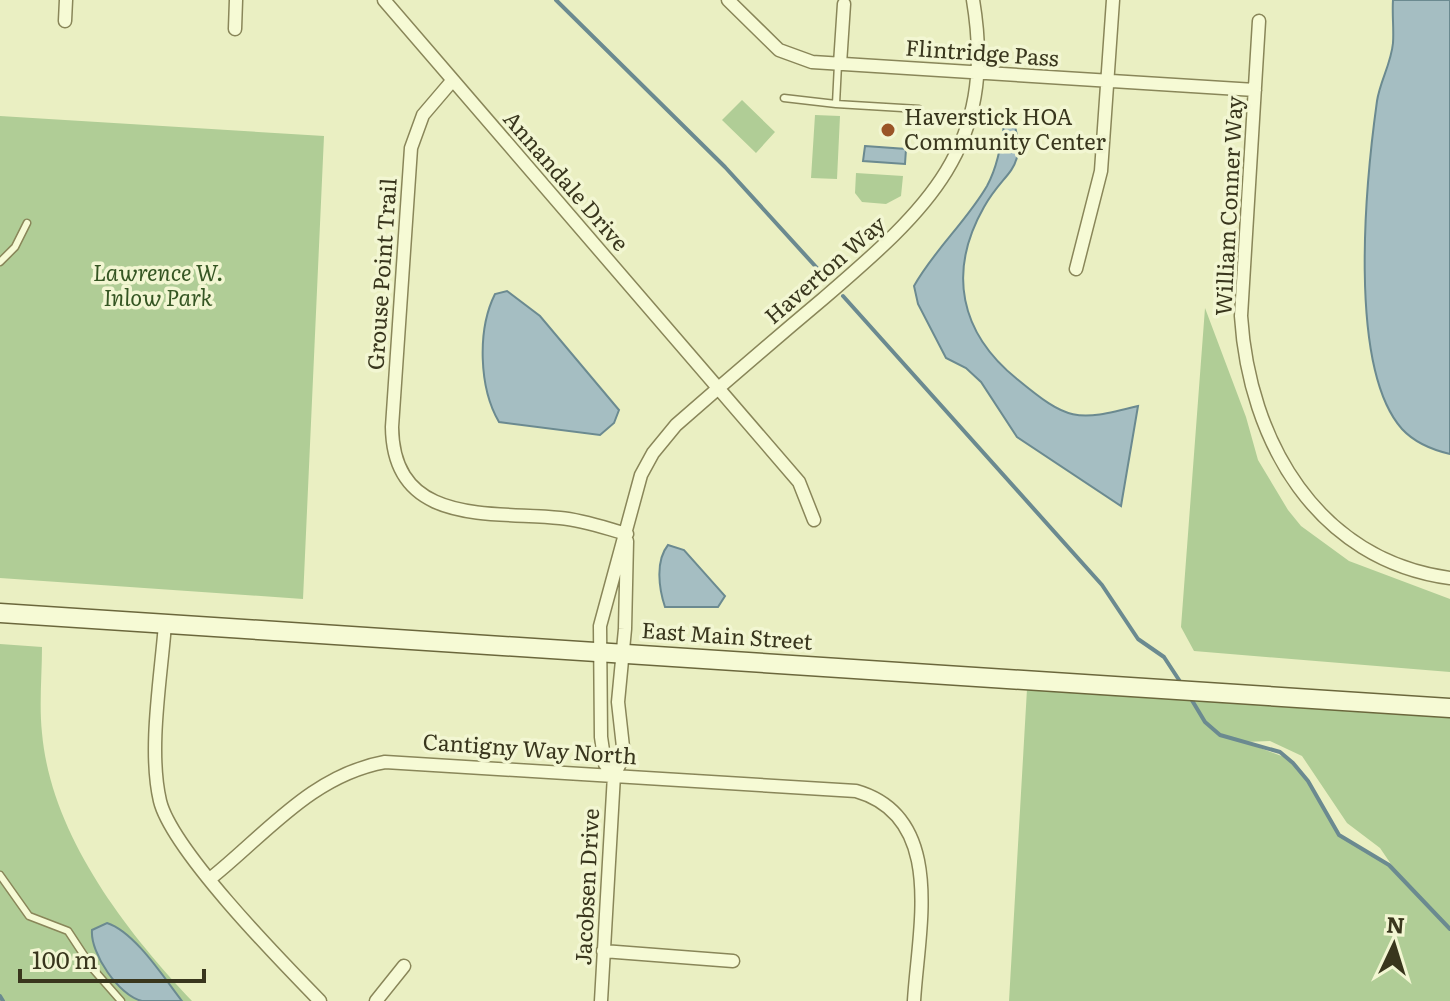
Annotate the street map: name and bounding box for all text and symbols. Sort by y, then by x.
street label: Flintridge Pass [904,30,1060,73]
street label: William Conner Way [1205,95,1250,317]
place label: Haverstick HOA Community Center [904,99,1106,157]
street label: Annandale Drive [497,102,638,258]
marker: Haverstick HOA Community Center [879,121,897,139]
street label: Grouse Point Trail [357,177,404,371]
street label: Haverton Way [756,207,892,331]
park label: Lawrence W. Inlow Park [93,255,223,313]
street label: East Main Street [640,612,814,657]
street label: Cantigny Way North [422,724,638,771]
street label: Jacobsen Drive [565,808,606,966]
north arrow [1354,905,1434,985]
text: N [1385,906,1406,941]
scale bar [20,933,204,983]
text: 100 m [32,941,98,976]

